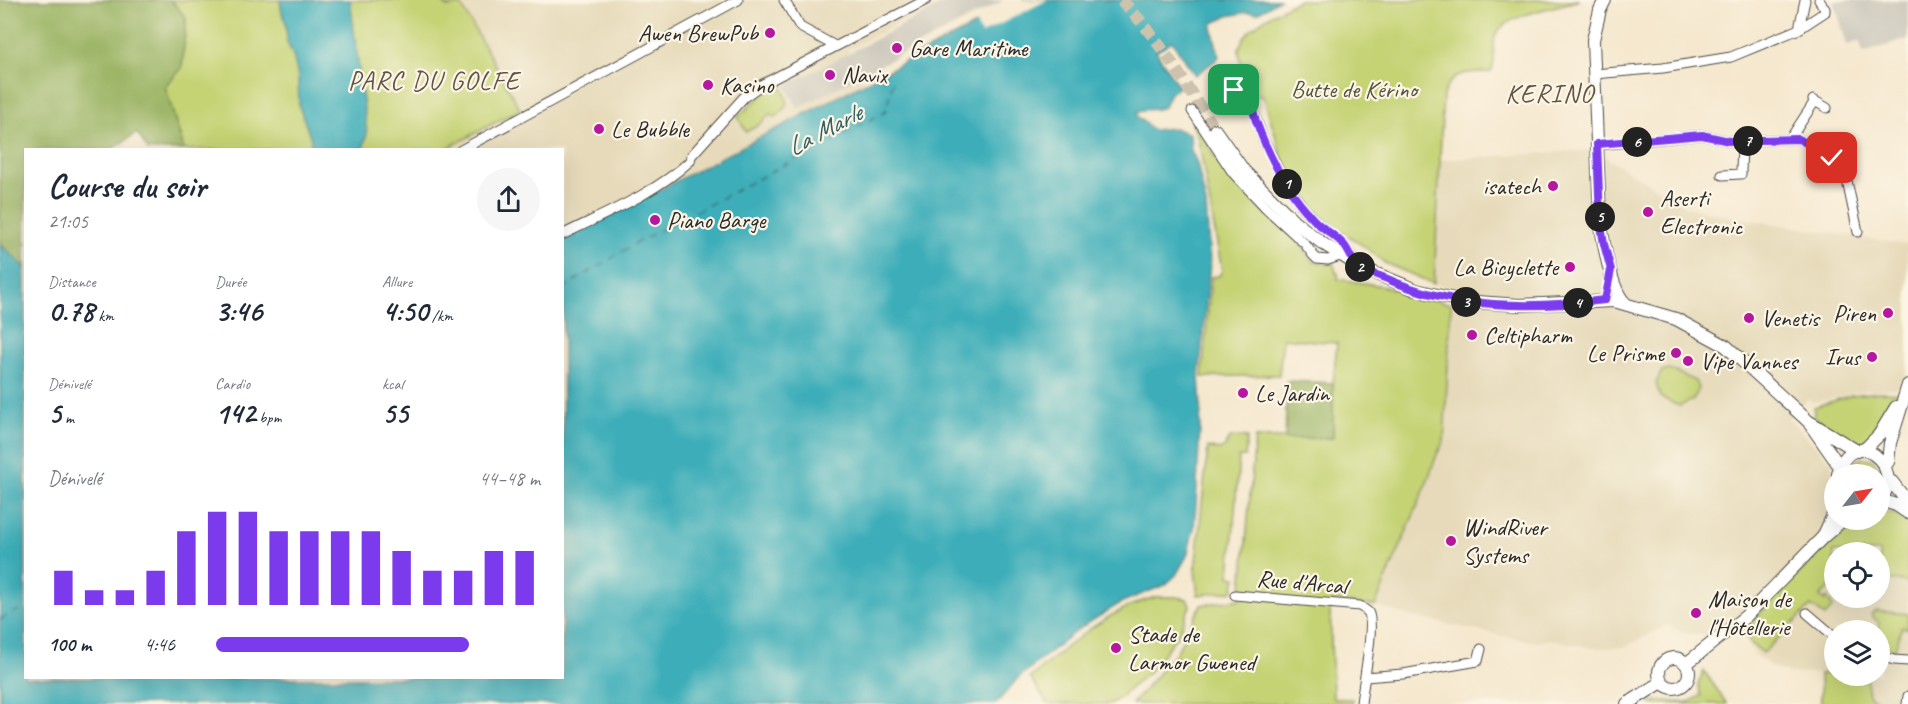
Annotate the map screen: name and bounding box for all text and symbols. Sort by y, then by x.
place label: Awen BrewPub [638,18,760,48]
marker: Awen BrewPub [763,26,777,40]
place label: Gare Maritime [909,33,1030,63]
marker: Gare Maritime [890,41,904,55]
place label: Navix [842,60,889,90]
district label: PARC DU GOLFE [348,64,522,97]
pin [1208,64,1259,115]
marker: Navix [823,68,837,82]
place label: Kasino [720,70,775,100]
icon: arrive [1217,73,1250,106]
park label: Butte de Kérino [1291,74,1420,104]
district label: KERINO [1506,77,1596,110]
marker: Kasino [701,78,715,92]
water label: La Marle [781,95,870,163]
place label: Le Bubble [611,114,691,144]
marker: Le Bubble [592,122,606,136]
pin: 7 [1733,126,1763,156]
pin: 6 [1622,127,1652,157]
text: 7 [1744,131,1752,151]
text: 6 [1633,132,1641,152]
pin [1806,132,1857,183]
icon: check [1815,141,1848,174]
text: Course du soir [48,165,206,207]
button: share [477,168,540,231]
pin: 1 [1272,169,1302,199]
place label: isatech [1483,171,1543,201]
text: 1 [1283,174,1291,194]
marker: isatech [1546,179,1560,193]
place label: Aserti Electronic [1660,183,1743,241]
pin: 5 [1585,202,1615,232]
place label: Piano Barge [667,205,768,235]
marker: Aserti Electronic [1641,205,1655,219]
text: 5 [1597,207,1603,227]
text: 21:05 [48,209,88,234]
marker: Piano Barge [648,213,662,227]
pin: 2 [1345,252,1375,282]
place label: La Bicyclette [1454,252,1560,282]
text: 2 [1356,257,1364,277]
marker: La Bicyclette [1563,260,1577,274]
text: Distance [48,272,96,292]
text: Durée [215,272,246,292]
text: Allure [382,272,412,292]
pin: 3 [1451,287,1481,317]
pin: 4 [1563,288,1593,318]
text: 0.78 [48,292,94,330]
text: 3:46 [215,292,262,330]
text: 4:50 [382,292,428,330]
text: 3 [1462,292,1470,312]
text: 4 [1574,293,1582,313]
place label: Piren [1833,298,1876,328]
place label: Venetis [1761,303,1821,333]
text: km [94,306,114,326]
text: /km [428,306,453,326]
marker: Piren [1881,306,1895,320]
marker: Venetis [1742,311,1756,325]
place label: Celtipharm [1484,320,1573,350]
marker: Celtipharm [1465,328,1479,342]
place label: Le Prisme [1587,338,1666,368]
place label: Irus [1825,342,1862,372]
marker: Le Prisme [1669,346,1683,360]
place label: Vipe Vannes [1700,346,1800,376]
marker: Irus [1865,350,1879,364]
marker: Vipe Vannes [1681,354,1695,368]
text: Dénivelé [48,374,91,394]
text: Cardio [215,374,250,394]
text: kcal [382,374,403,394]
place label: Le Jardin [1255,378,1330,408]
marker: Le Jardin [1236,386,1250,400]
text: 5 [48,394,61,432]
text: 142 [215,394,256,432]
text: 55 [382,394,408,432]
text: m [61,408,74,428]
text: bpm [256,408,281,428]
north arrow [1824,464,1890,530]
map controls [1824,464,1890,686]
text: Dénivelé [48,466,102,491]
text: 44–48 m [479,466,540,491]
place label: WindRiver Systems [1463,512,1549,570]
marker: WindRiver Systems [1444,534,1458,548]
button: locate [1824,542,1890,608]
street label: Rue d'Arcal [1256,563,1352,601]
place label: Maison de l'Hôtellerie [1708,584,1793,642]
marker: Maison de l'Hôtellerie [1689,606,1703,620]
place label: Stade de Larmor Gwened [1128,619,1258,677]
button: layers [1824,620,1890,686]
text: 100 m [48,632,91,657]
text: 4:46 [144,632,175,657]
marker: Stade de Larmor Gwened [1109,641,1123,655]

